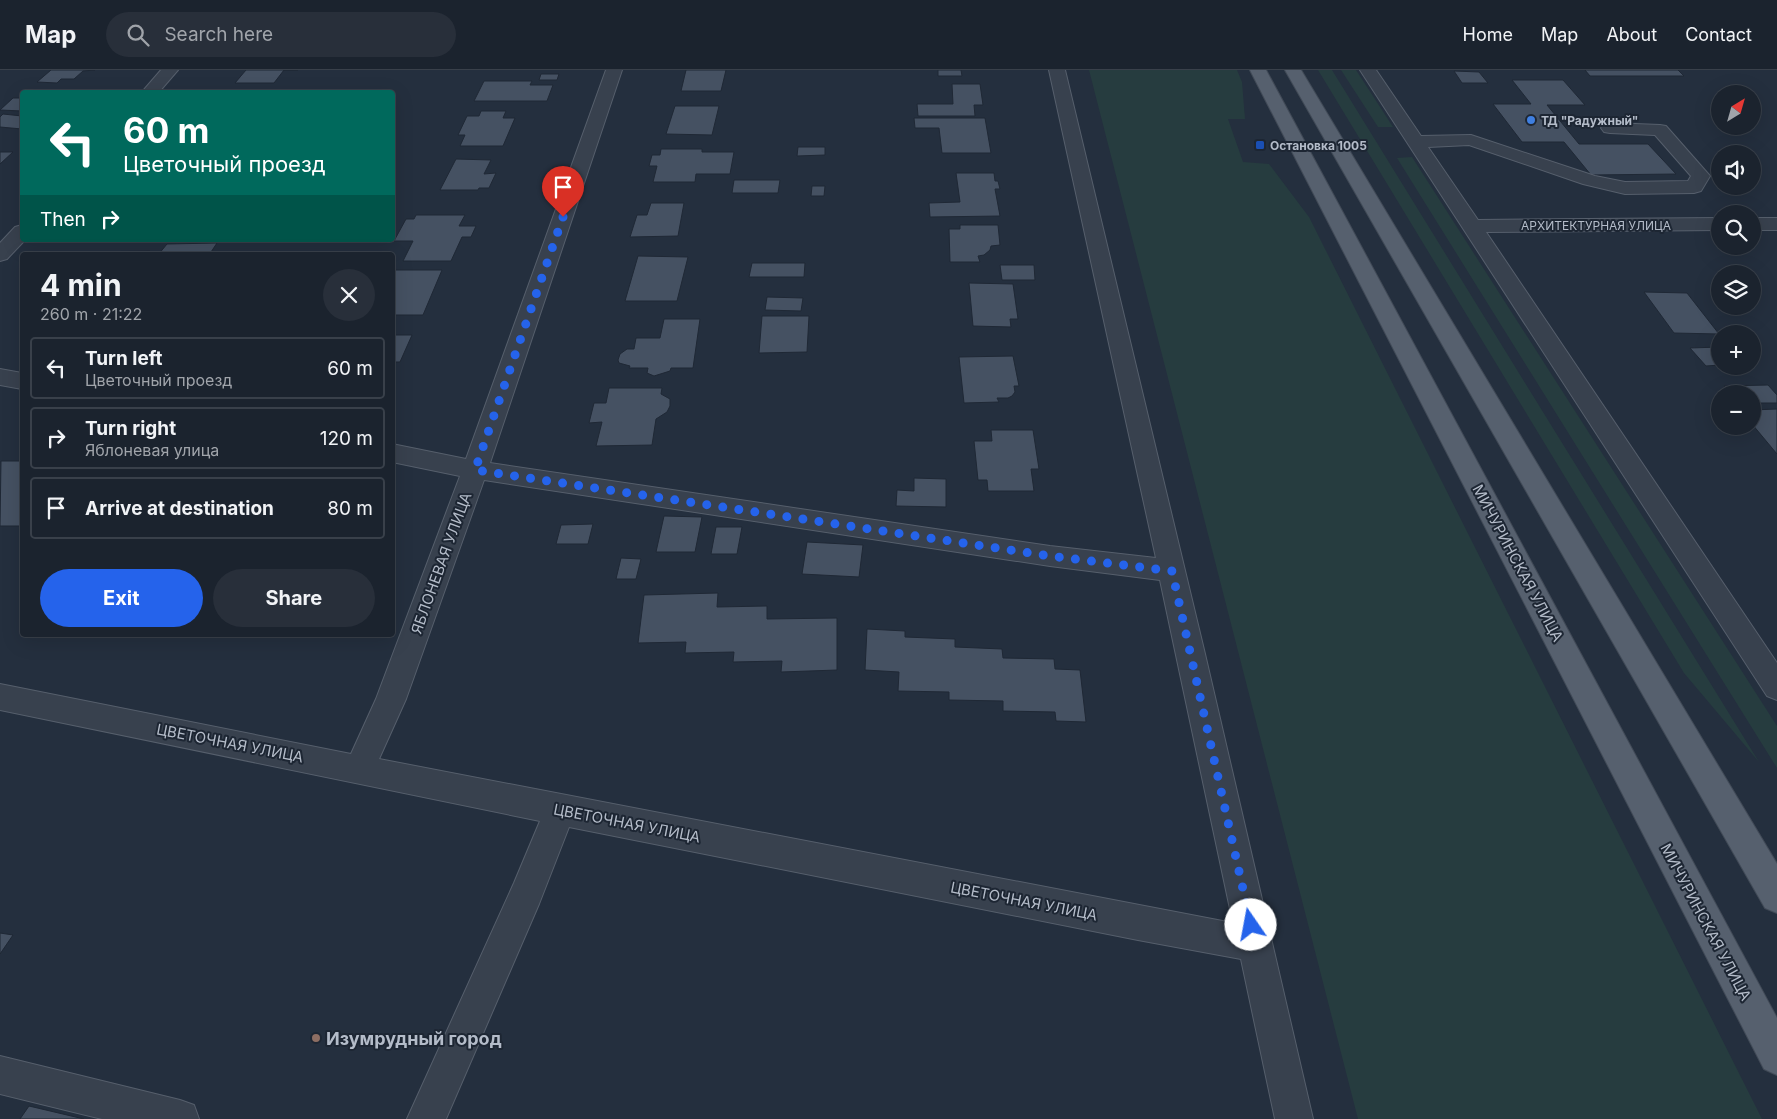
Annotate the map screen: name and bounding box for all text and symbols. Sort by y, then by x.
search box [106,12,456,57]
text: Map [25,20,76,49]
icon: search [124,21,152,49]
text: Search here [164,23,273,46]
text: Home [1463,24,1513,45]
text: Map [1541,24,1578,45]
text: About [1606,24,1657,45]
text: Contact [1685,24,1752,45]
north arrow [1711,85,1761,135]
map controls [1711,85,1761,435]
text: 60 m [123,109,210,151]
icon: left [40,110,105,175]
place label: ТД "Радужный" [1541,113,1638,128]
marker: ТД "Радужный" [1525,114,1537,126]
place label: Остановка 1005 [1270,138,1367,153]
marker: Остановка 1005 [1254,139,1266,151]
button: sound [1711,145,1761,195]
text: Цветочный проезд [123,151,326,177]
pin [542,166,584,217]
icon: arrive [549,173,577,201]
icon: right [96,205,124,233]
button: search [1711,205,1761,255]
text: Then [40,208,86,231]
street label: АРХИТЕКТУРНАЯ УЛИЦА [1521,218,1671,233]
button: layers [1711,265,1761,315]
text: 4 min [40,267,122,303]
button: close [323,269,375,321]
text: 260 m · 21:22 [40,304,142,324]
button: + [1711,325,1761,375]
text: Turn left [85,347,163,370]
icon: left [42,354,70,382]
text: 60 m [327,357,373,380]
text: Цветочный проезд [85,370,232,390]
button: − [1711,385,1761,435]
text: Turn right [85,417,176,440]
icon: right [42,424,70,452]
text: 120 m [320,427,373,450]
text: Яблоневая улица [85,440,219,460]
street label: МИЧУРИНСКАЯ УЛИЦА [1468,481,1568,645]
street label: ЯБЛОНЕВАЯ УЛИЦА [407,490,475,636]
icon: arrive [42,494,70,522]
text: Arrive at destination [85,497,274,520]
text: 80 m [327,497,373,520]
button: Exit [40,569,203,627]
button: Share [213,569,375,627]
street label: ЦВЕТОЧНАЯ УЛИЦА [155,719,305,767]
street label: ЦВЕТОЧНАЯ УЛИЦА [552,799,702,847]
street label: МИЧУРИНСКАЯ УЛИЦА [1656,840,1756,1004]
street label: ЦВЕТОЧНАЯ УЛИЦА [949,877,1099,925]
position arrow [1224,898,1276,950]
place label: Изумрудный город [326,1028,502,1049]
marker: Изумрудный город [310,1032,322,1044]

